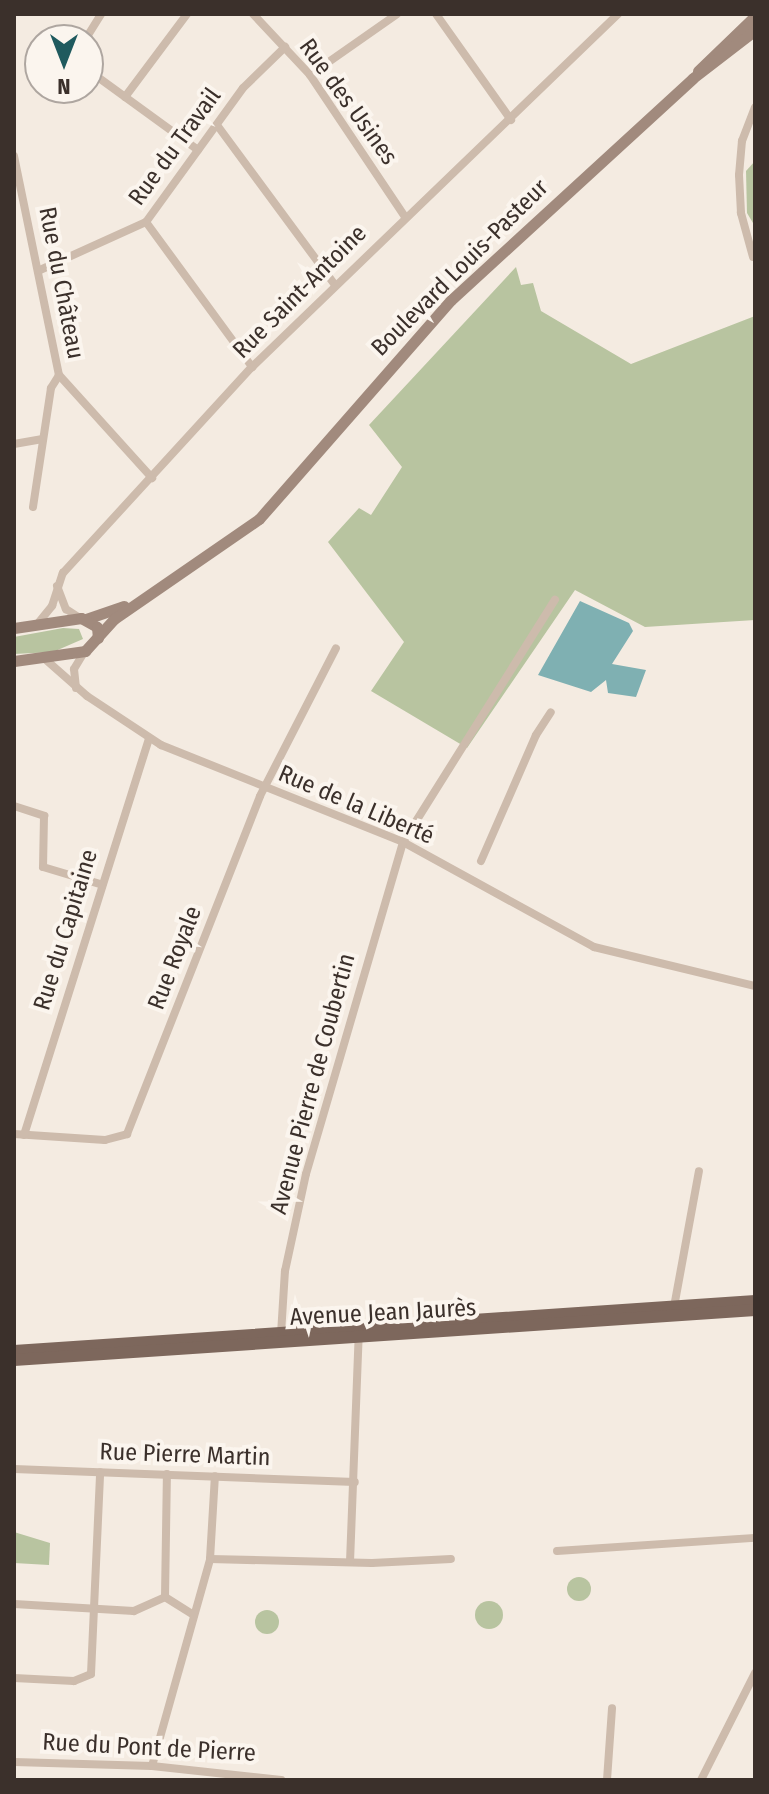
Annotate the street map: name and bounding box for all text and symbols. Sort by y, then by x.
north arrow [24,24,104,104]
street label: Rue des Usines [293,33,403,171]
text: N [57,73,71,100]
street label: Rue du Travail [123,83,227,211]
street label: Boulevard Louis-Pasteur [366,174,554,362]
street label: Rue du Château [32,205,90,361]
street label: Rue Saint-Antoine [227,219,373,365]
street label: Rue de la Liberté [274,759,438,851]
street label: Rue du Capitaine [28,846,104,1014]
street label: Rue Royale [142,902,208,1014]
street label: Avenue Pierre de Coubertin [264,951,362,1217]
street label: Avenue Jean Jaurès [289,1294,477,1332]
street label: Rue Pierre Martin [99,1438,271,1472]
street label: Rue du Pont de Pierre [42,1728,256,1768]

